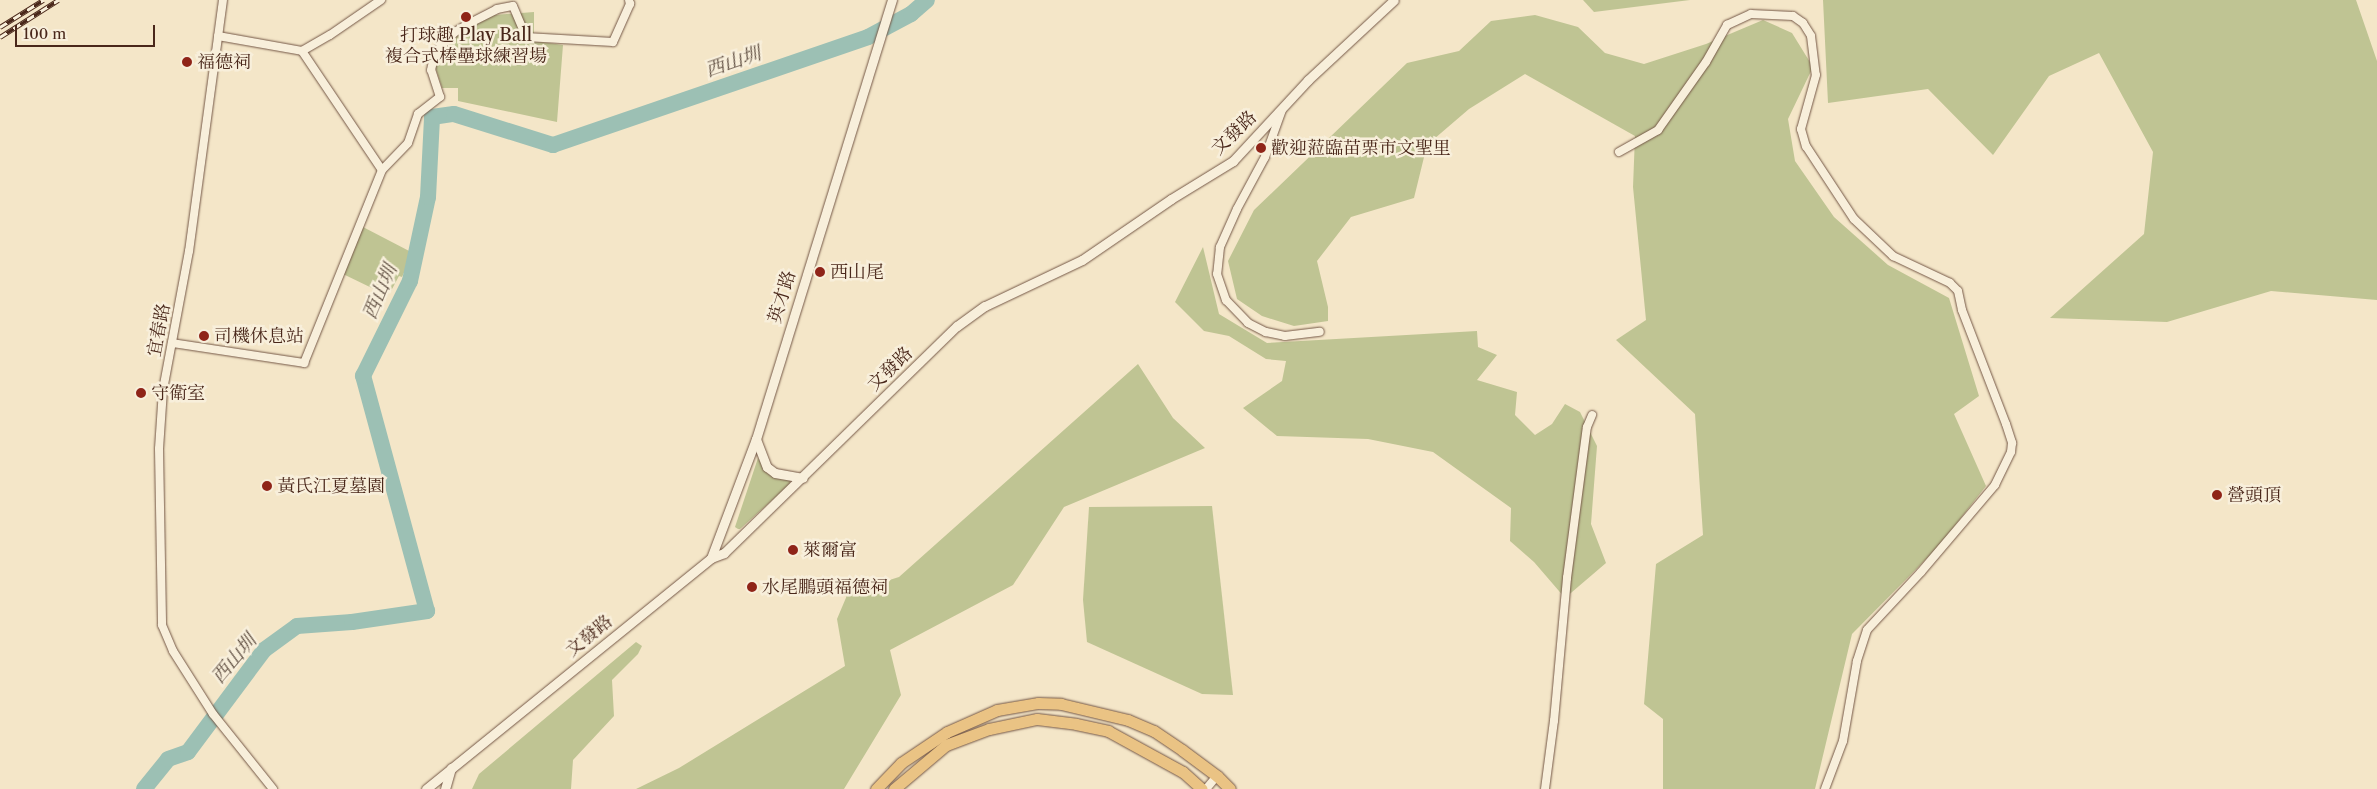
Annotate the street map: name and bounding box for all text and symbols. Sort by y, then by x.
marker: 打球趣 Play Ball 複合式棒壘球練習場 [460,11,472,23]
scale bar [18,15,158,47]
text: 100 m [23,24,66,43]
place label: 打球趣 Play Ball 複合式棒壘球練習場 [385,25,547,68]
water label: 西山圳 [702,42,764,82]
place label: 福德祠 [197,51,251,73]
marker: 福德祠 [181,56,193,68]
street label: 文發路 [1207,106,1261,160]
place label: 歡迎蒞臨苗栗市文聖里 [1271,137,1451,159]
marker: 歡迎蒞臨苗栗市文聖里 [1255,142,1267,154]
water label: 西山圳 [358,261,402,323]
place label: 西山尾 [830,261,884,283]
marker: 西山尾 [814,266,826,278]
street label: 英才路 [764,268,800,326]
street label: 宜春路 [143,301,175,359]
place label: 司機休息站 [214,325,304,347]
marker: 司機休息站 [198,330,210,342]
street label: 文發路 [863,342,917,396]
place label: 守衛室 [151,382,205,404]
marker: 守衛室 [135,387,147,399]
place label: 黃氏江夏墓園 [277,475,385,497]
marker: 黃氏江夏墓園 [261,480,273,492]
place label: 營頭頂 [2227,484,2281,506]
marker: 營頭頂 [2211,489,2223,501]
place label: 萊爾富 [803,539,857,561]
marker: 萊爾富 [787,544,799,556]
place label: 水尾鵬頭福德祠 [762,576,888,598]
marker: 水尾鵬頭福德祠 [746,581,758,593]
street label: 文發路 [561,611,617,661]
water label: 西山圳 [207,630,261,688]

